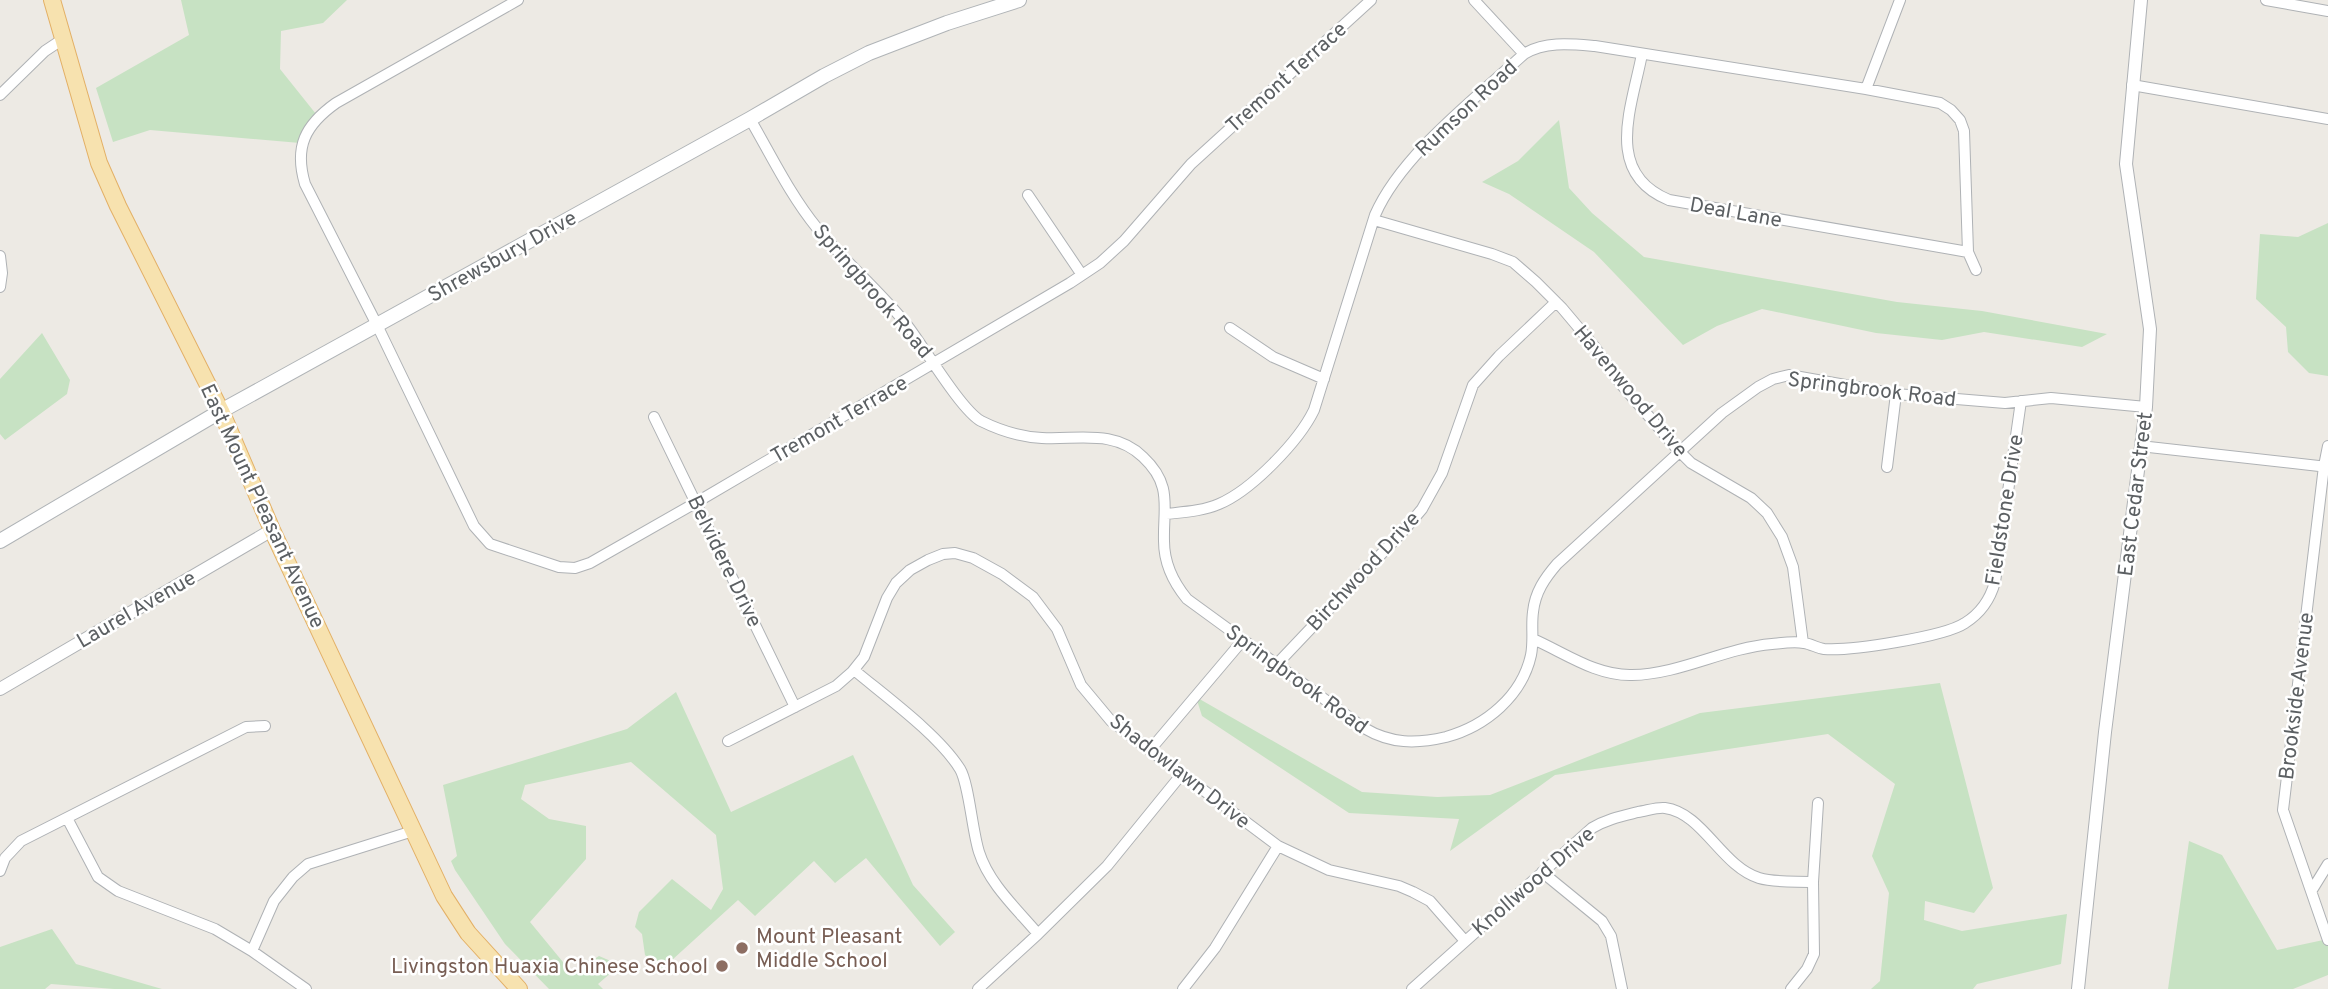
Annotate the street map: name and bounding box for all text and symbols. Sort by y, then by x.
street label: Tremont Terrace [1221,17,1353,140]
street label: Rumson Road [1410,55,1524,163]
street label: Deal Lane [1687,192,1784,235]
street label: Shrewsbury Drive [424,205,582,309]
street label: Springbrook Road [806,219,938,365]
street label: Havenwood Drive [1567,320,1693,464]
street label: Springbrook Road [1786,367,1958,414]
street label: Tremont Terrace [766,370,913,470]
street label: East Mount Pleasant Avenue [193,380,330,633]
street label: East Cedar Street [2113,410,2160,578]
street label: Fieldstone Drive [1980,433,2031,588]
street label: Belvidere Drive [680,491,767,632]
street label: Birchwood Drive [1302,506,1427,638]
street label: Laurel Avenue [72,565,201,655]
street label: Brookside Avenue [2274,611,2321,781]
street label: Springbrook Road [1220,619,1373,741]
street label: Shadowlawn Drive [1103,709,1255,836]
street label: Knollwood Drive [1467,821,1601,943]
place label: Mount Pleasant Middle School [756,924,902,975]
marker: Mount Pleasant Middle School [734,940,750,956]
place label: Livingston Huaxia Chinese School [391,954,708,981]
marker: Livingston Huaxia Chinese School [714,958,730,974]

